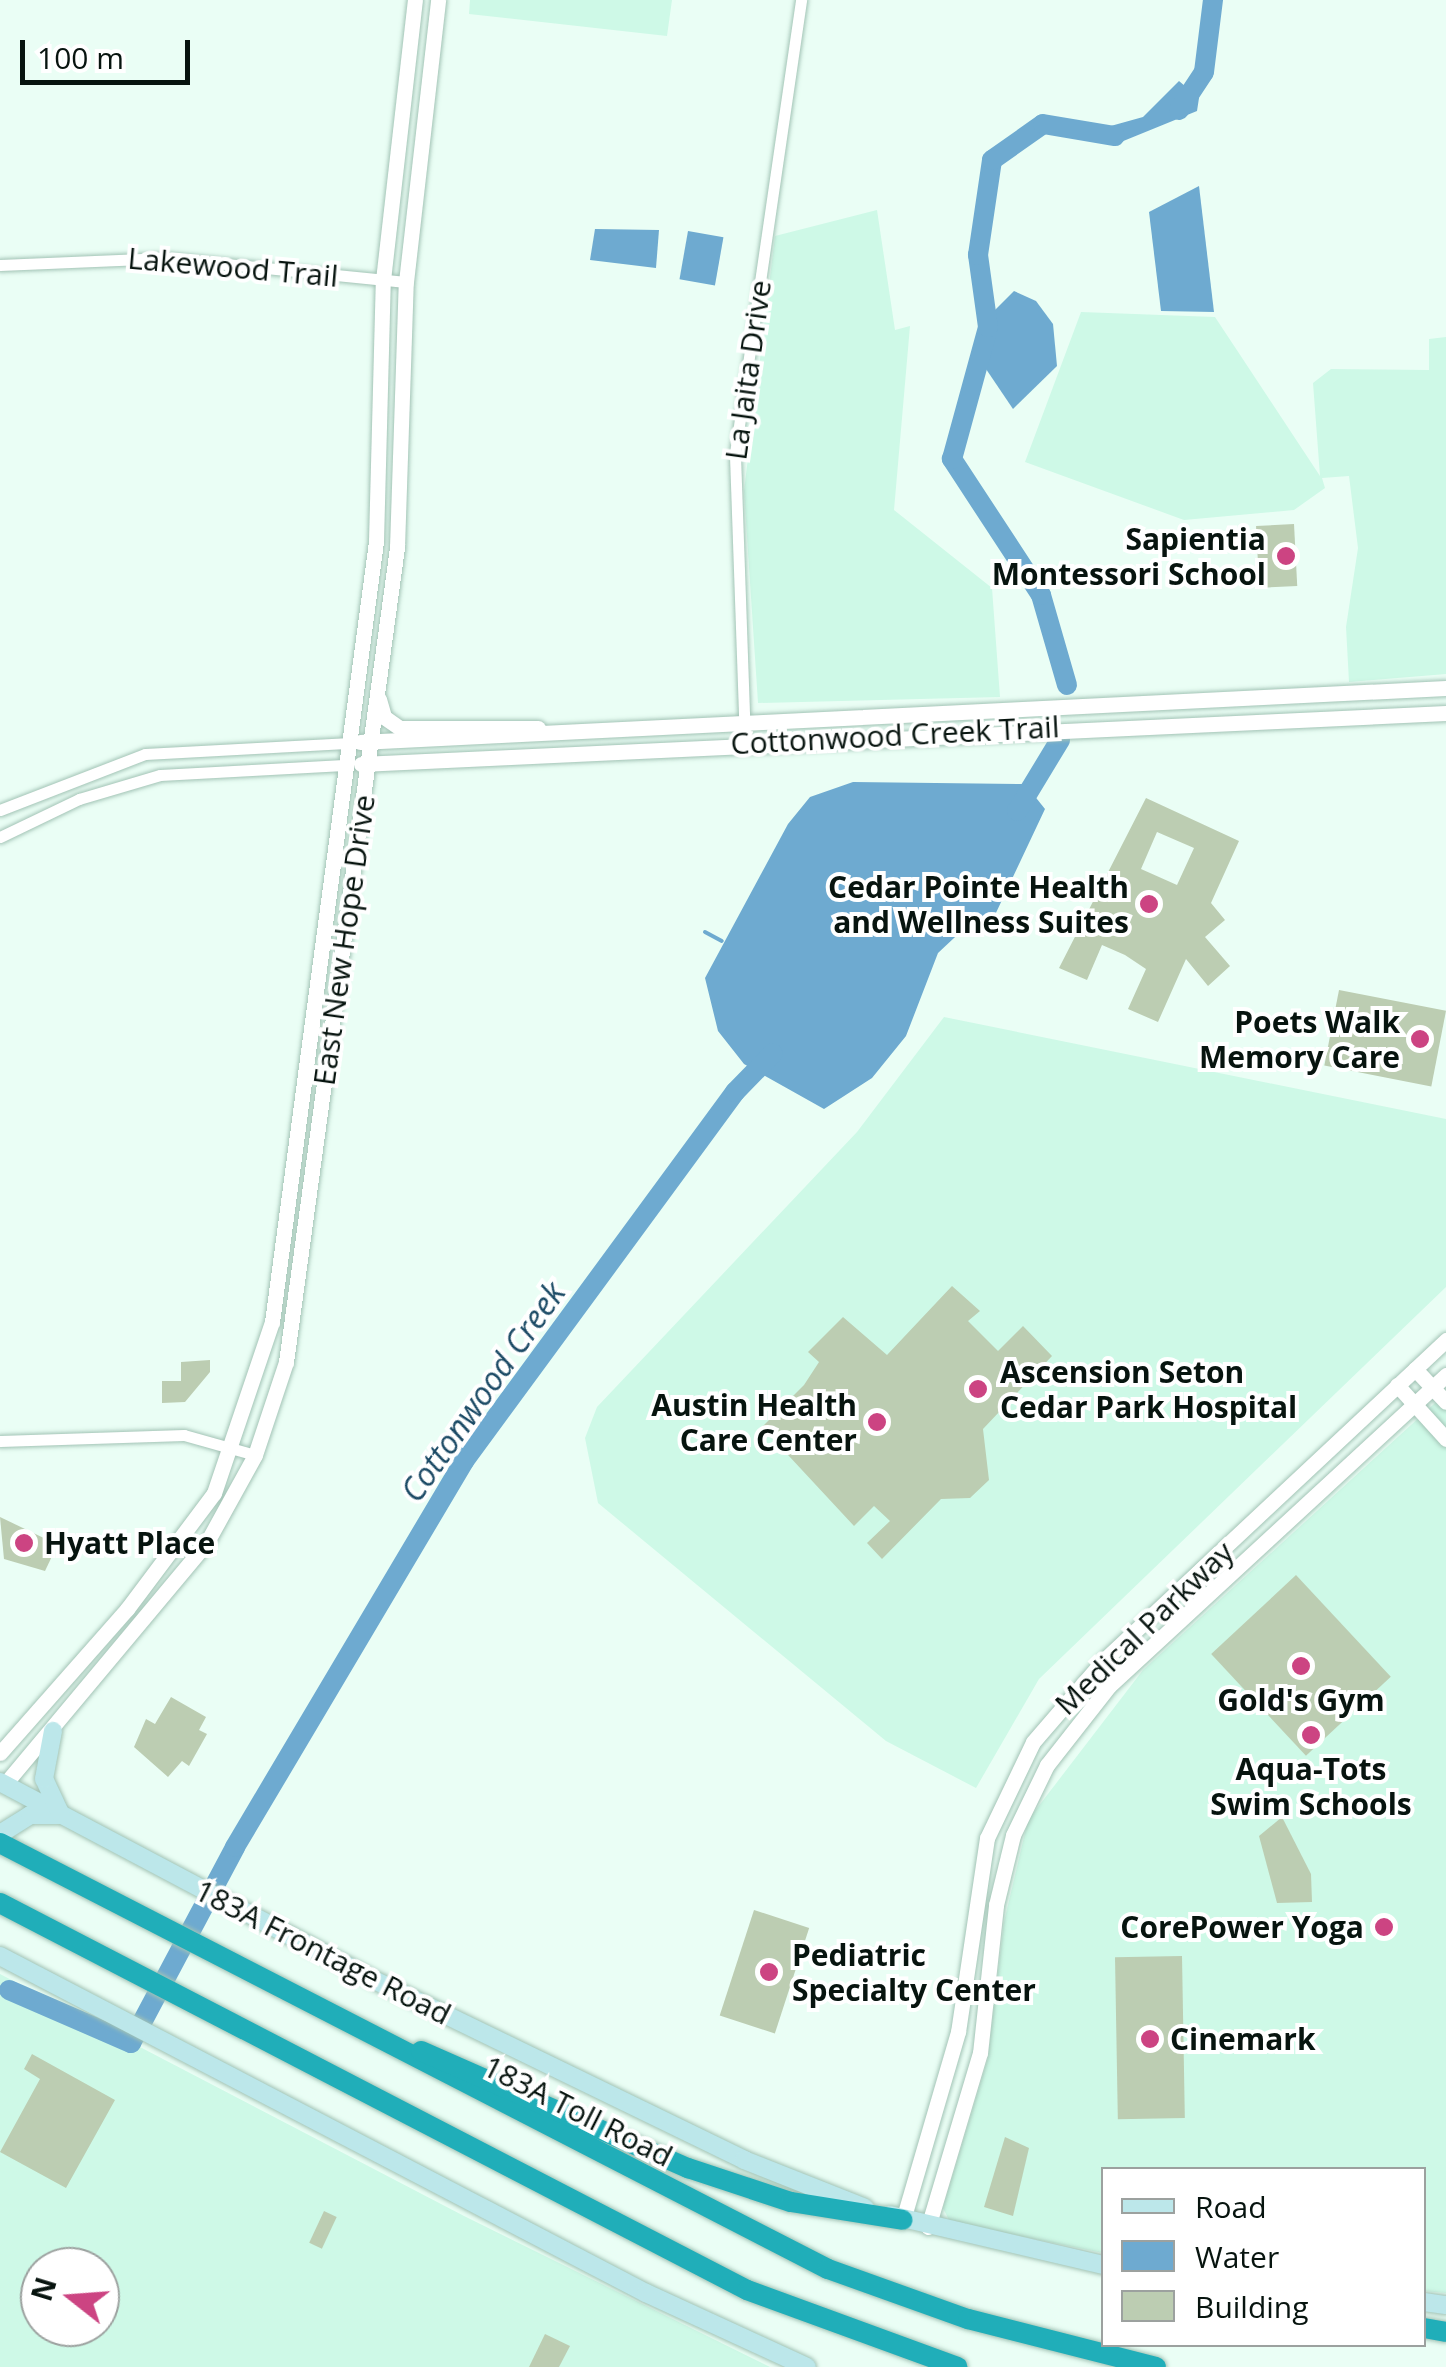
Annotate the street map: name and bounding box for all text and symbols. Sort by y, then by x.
scale bar [25,20,195,82]
text: 100 m [37,37,124,78]
street label: Lakewood Trail [126,240,340,294]
street label: La Jaita Drive [718,278,778,462]
place label: Sapientia Montessori School [992,521,1266,592]
marker: Sapientia Montessori School [1275,545,1297,567]
street label: Cottonwood Creek Trail [730,708,1060,762]
street label: East New Hope Drive [306,792,382,1088]
place label: Cedar Pointe Health and Wellness Suites [828,869,1129,940]
marker: Cedar Pointe Health and Wellness Suites [1138,893,1160,915]
place label: Poets Walk Memory Care [1199,1004,1400,1074]
marker: Poets Walk Memory Care [1409,1028,1431,1050]
water label: Cottonwood Creek [393,1275,573,1509]
place label: Ascension Seton Cedar Park Hospital [1000,1354,1297,1424]
marker: Ascension Seton Cedar Park Hospital [965,1376,991,1402]
place label: Austin Health Care Center [651,1387,857,1458]
marker: Austin Health Care Center [866,1411,888,1433]
place label: Hyatt Place [44,1525,215,1561]
marker: Hyatt Place [13,1532,35,1554]
street label: Medical Parkway [1047,1534,1241,1722]
marker: Gold's Gym [1290,1655,1312,1677]
place label: Gold's Gym [1217,1682,1385,1718]
marker: Aqua-Tots Swim Schools [1300,1724,1322,1746]
place label: Aqua-Tots Swim Schools [1210,1751,1412,1822]
street label: 183A Frontage Road [189,1872,457,2032]
place label: CorePower Yoga [1120,1909,1364,1945]
marker: CorePower Yoga [1373,1916,1395,1938]
place label: Pediatric Specialty Center [792,1937,1036,2008]
marker: Pediatric Specialty Center [756,1959,782,1985]
place label: Cinemark [1170,2021,1316,2057]
marker: Cinemark [1139,2028,1161,2050]
street label: 183A Toll Road [477,2048,679,2174]
legend [1101,2167,1426,2347]
text: Road [1195,2186,1267,2227]
text: Water [1195,2236,1279,2277]
north arrow [20,2247,120,2347]
text: N [22,2272,65,2305]
text: Building [1195,2286,1309,2327]

